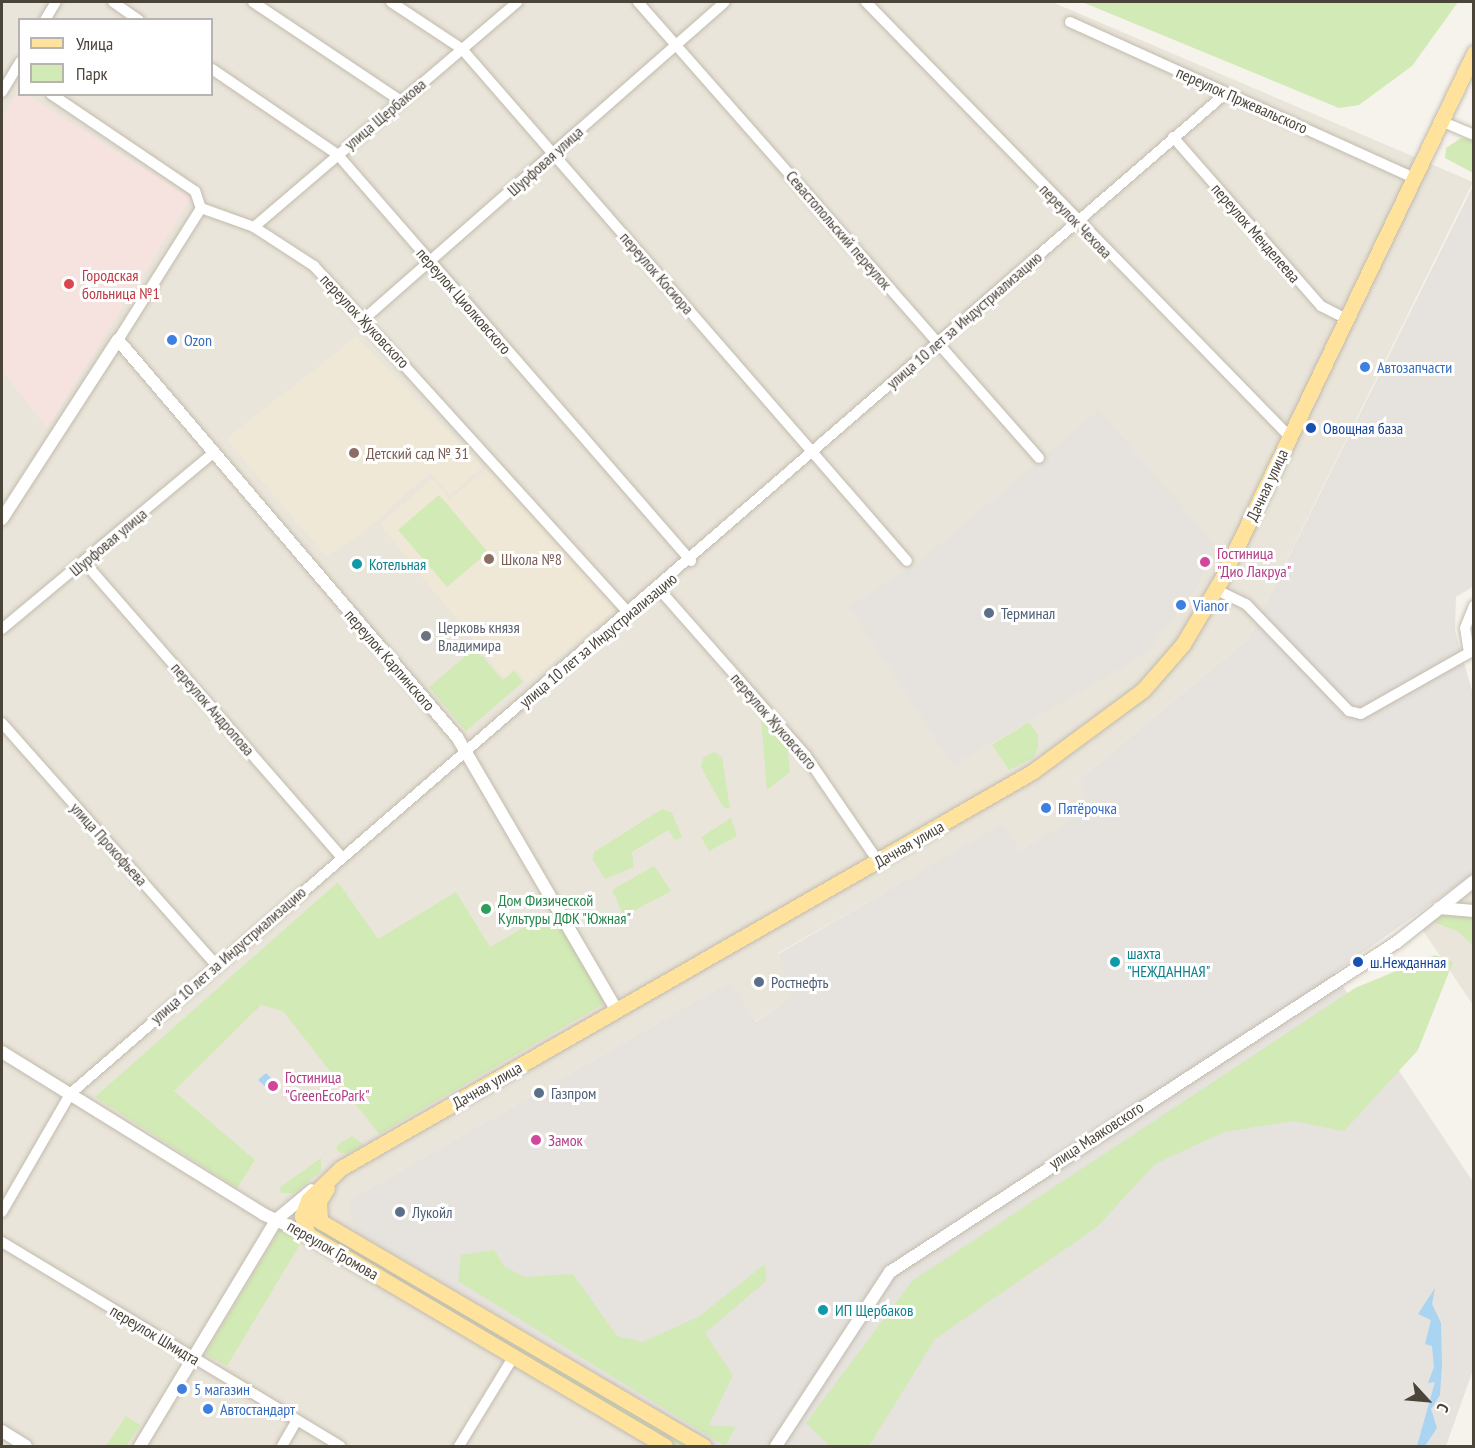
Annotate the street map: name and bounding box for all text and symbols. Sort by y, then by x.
legend [18,18,213,96]
text: Улица [76,32,113,55]
text: Парк [76,62,107,85]
street label: переулок Пржевальского [1173,62,1311,138]
street label: улица Щербакова [340,74,430,154]
street label: Шурфовая улица [503,122,587,200]
street label: Севастопольский переулок [782,167,896,293]
street label: переулок Менделеева [1208,179,1304,287]
street label: переулок Чехова [1036,180,1116,262]
street label: переулок Косиора [616,228,698,318]
street label: переулок Циолковского [413,244,515,358]
street label: улица 10 лет за Индустриализацию [882,247,1046,393]
place label: Городская больница №1 [82,265,160,303]
street label: переулок Жуковского [317,270,413,372]
marker: Городская больница №1 [60,275,78,293]
place label: Ozon [184,330,212,350]
marker: Ozon [165,333,179,347]
place label: Автозапчасти [1377,357,1452,377]
marker: Автозапчасти [1358,360,1372,374]
place label: Овощная база [1323,418,1403,438]
marker: Овощная база [1304,421,1318,435]
place label: Детский сад № 31 [366,443,469,463]
marker: Детский сад № 31 [347,446,361,460]
street label: Дачная улица [1242,446,1292,524]
street label: Шурфовая улица [65,504,151,580]
place label: Гостиница "Дио Лакруа" [1217,543,1291,581]
place label: Школа №8 [501,549,562,569]
marker: Школа №8 [482,552,496,566]
place label: Котельная [369,554,426,574]
marker: Гостиница "Дио Лакруа" [1198,555,1212,569]
marker: Котельная [350,557,364,571]
street label: улица 10 лет за Индустриализацию [515,568,681,712]
place label: Vianor [1193,595,1229,615]
marker: Vianor [1174,598,1188,612]
place label: Терминал [1001,603,1055,623]
street label: переулок Карпинского [341,605,439,715]
marker: Терминал [982,606,996,620]
place label: Церковь князя Владимира [438,617,520,655]
marker: Церковь князя Владимира [419,629,433,643]
street label: переулок Андропова [167,658,259,760]
street label: переулок Жуковского [727,669,821,773]
street label: улица Прокофьева [67,798,151,890]
place label: Пятёрочка [1058,798,1117,818]
marker: Пятёрочка [1039,801,1053,815]
street label: Дачная улица [871,816,947,872]
street label: улица 10 лет за Индустриализацию [146,882,310,1028]
place label: Дом Физической Культуры ДФК "Южная" [498,890,632,928]
marker: Дом Физической Культуры ДФК "Южная" [479,902,493,916]
place label: шахта "НЕЖДАННАЯ" [1127,943,1210,981]
place label: ш.Нежданная [1370,952,1446,972]
marker: шахта "НЕЖДАННАЯ" [1108,955,1122,969]
marker: ш.Нежданная [1351,955,1365,969]
place label: Ростнефть [771,972,829,992]
marker: Ростнефть [752,975,766,989]
street label: Дачная улица [449,1057,525,1113]
place label: Гостиница "GreenEcoPark" [285,1067,369,1105]
marker: Гостиница "GreenEcoPark" [266,1079,280,1093]
place label: Газпром [551,1083,596,1103]
marker: Газпром [532,1086,546,1100]
street label: улица Маяковского [1045,1097,1147,1173]
place label: Замок [548,1130,583,1150]
marker: Замок [529,1133,543,1147]
place label: Лукойл [412,1202,453,1222]
marker: Лукойл [393,1205,407,1219]
street label: переулок Громова [284,1216,382,1284]
place label: ИП Щербаков [835,1300,913,1320]
street label: переулок Шмидта [107,1301,203,1369]
marker: ИП Щербаков [816,1303,830,1317]
north arrow [1397,1370,1457,1430]
place label: 5 магазин [194,1379,250,1399]
marker: 5 магазин [175,1382,189,1396]
place label: Автостандарт [220,1399,295,1419]
text: С [1433,1400,1454,1416]
marker: Автостандарт [201,1402,215,1416]

